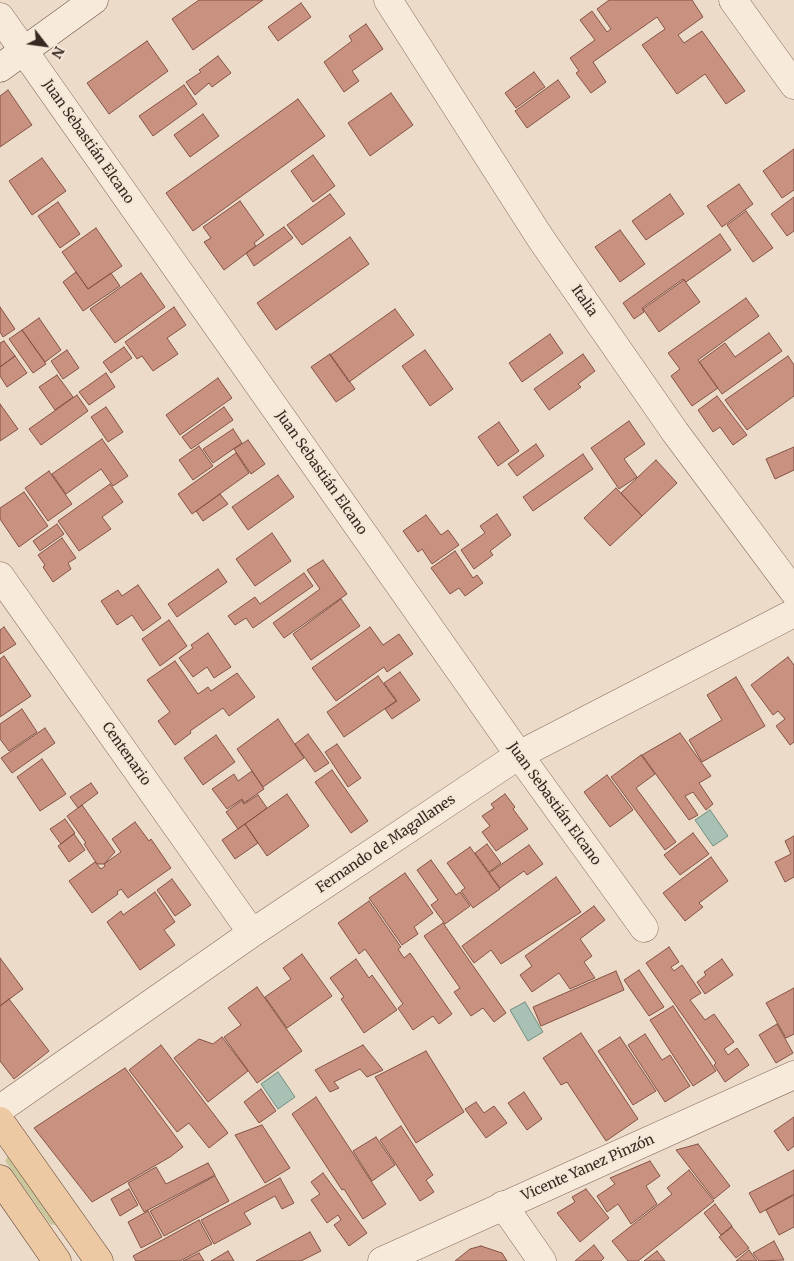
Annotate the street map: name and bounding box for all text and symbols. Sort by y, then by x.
north arrow [20,20,70,70]
text: N [47,43,69,62]
street label: Juan Sebastián Elcano [39,77,137,207]
street label: Italia [567,282,601,320]
street label: Juan Sebastián Elcano [272,408,370,538]
street label: Centenario [98,719,154,789]
street label: Juan Sebastián Elcano [504,739,604,869]
street label: Fernando de Magallanes [313,791,459,897]
street label: Vicente Yanez Pinzón [519,1131,657,1205]

